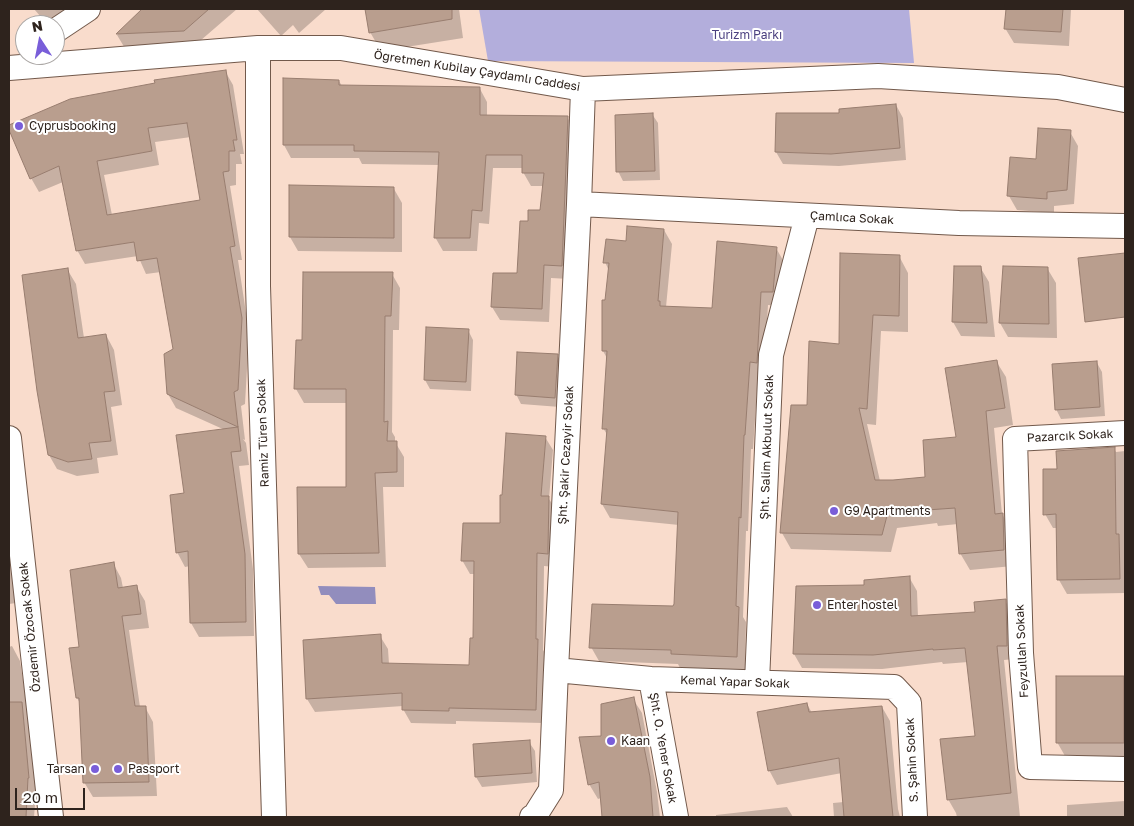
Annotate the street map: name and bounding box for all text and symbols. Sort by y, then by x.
north arrow [15,15,65,65]
text: N [30,16,44,35]
park label: Turizm Parkı [712,28,782,42]
street label: Öğretmen Kubilay Çaydamlı Caddesi [373,48,581,94]
place label: Cyprusbooking [29,119,116,133]
marker: Cyprusbooking [13,120,25,132]
street label: Çamlıca Sokak [810,209,894,227]
street label: Şht. Salim Akbulut Sokak [757,374,777,520]
street label: Ramiz Türen Sokak [254,378,272,488]
street label: Şht. Şakir Cezayir Sokak [555,385,577,525]
street label: Pazarcık Sokak [1026,427,1114,445]
place label: G9 Apartments [844,504,931,518]
marker: G9 Apartments [828,505,840,517]
street label: Özdemir Özocak Sokak [16,561,44,693]
place label: Enter hostel [827,598,898,612]
marker: Enter hostel [811,599,823,611]
street label: Feyzullah Sokak [1012,604,1032,698]
street label: Kemal Yapar Sokak [680,673,790,691]
street label: Şht. O. Yener Sokak [646,691,680,805]
street label: S. Şahin Sokak [903,717,921,803]
place label: Kaan [621,734,650,748]
marker: Kaan [605,735,617,747]
place label: Tarsan [47,762,85,776]
place label: Passport [128,762,180,776]
marker: Tarsan [89,763,101,775]
marker: Passport [112,763,124,775]
scale bar [18,778,88,810]
text: 20 m [23,788,58,806]

